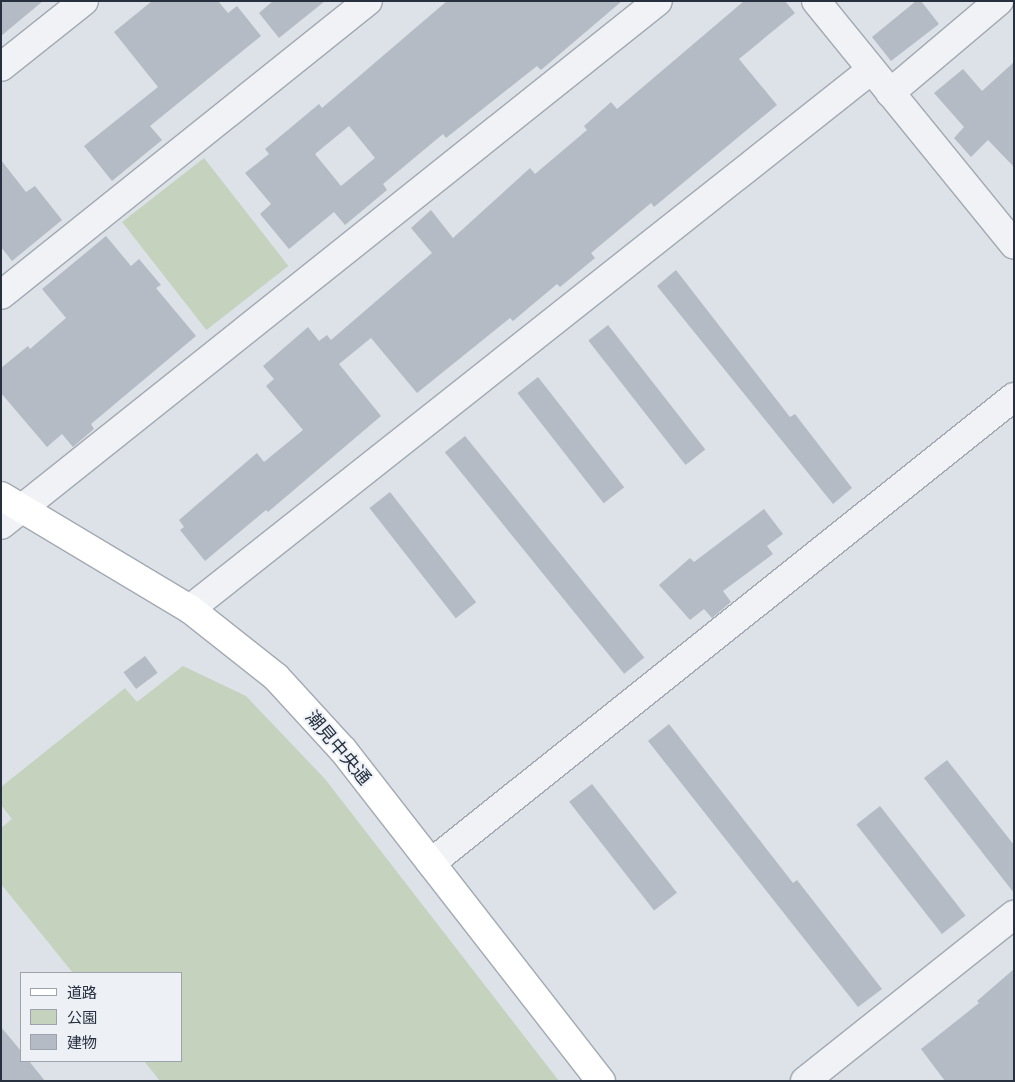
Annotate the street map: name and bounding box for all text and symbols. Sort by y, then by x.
street label: 潮見中央通 [301,707,375,789]
legend [20,972,182,1062]
text: 道路 [67,983,97,1002]
text: 公園 [67,1008,97,1027]
text: 建物 [67,1033,97,1052]

